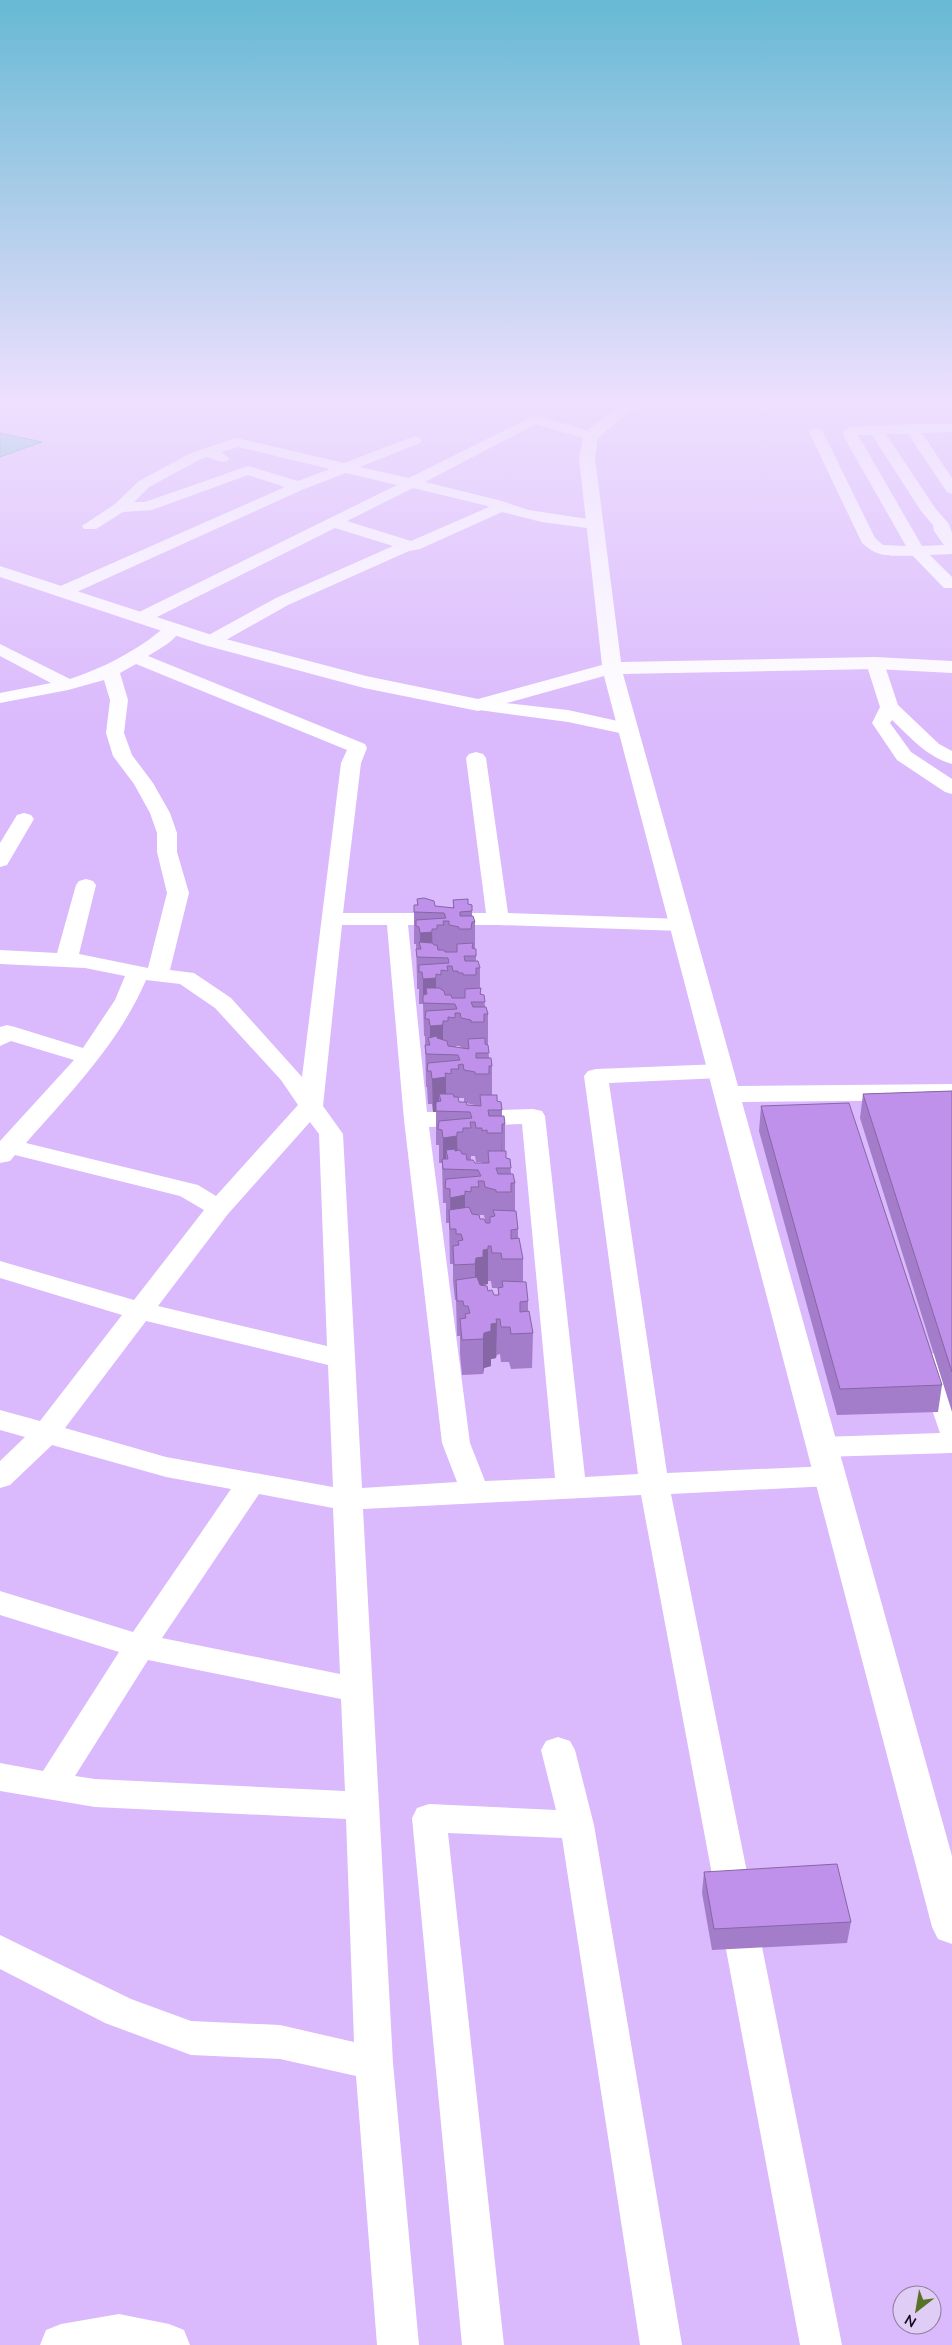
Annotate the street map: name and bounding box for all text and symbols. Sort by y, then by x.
north arrow [892,2285,942,2335]
text: N [901,2311,919,2332]

